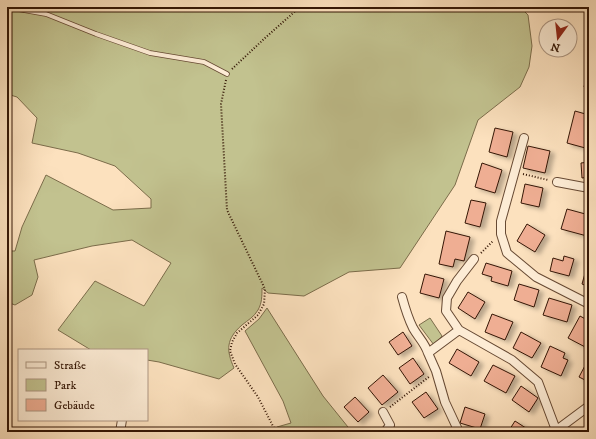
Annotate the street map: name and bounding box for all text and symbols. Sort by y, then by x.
north arrow [538,18,578,58]
text: N [549,39,562,55]
legend [18,349,148,421]
text: Straße [54,358,86,373]
text: Park [54,378,76,393]
text: Gebäude [54,398,95,413]

